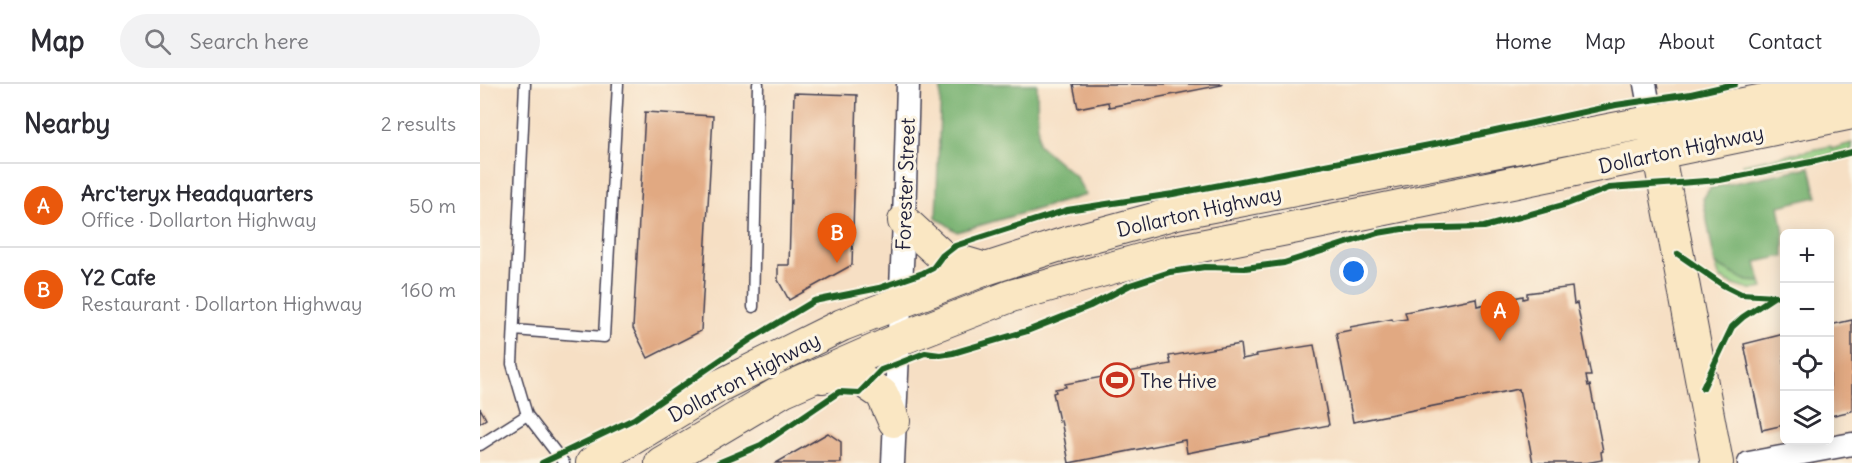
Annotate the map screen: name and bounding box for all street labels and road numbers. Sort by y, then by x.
street label: Forester Street [890,117,920,251]
street label: Dollarton Highway [1596,119,1766,179]
street label: Dollarton Highway [1114,180,1284,242]
street label: Dollarton Highway [664,327,824,427]

